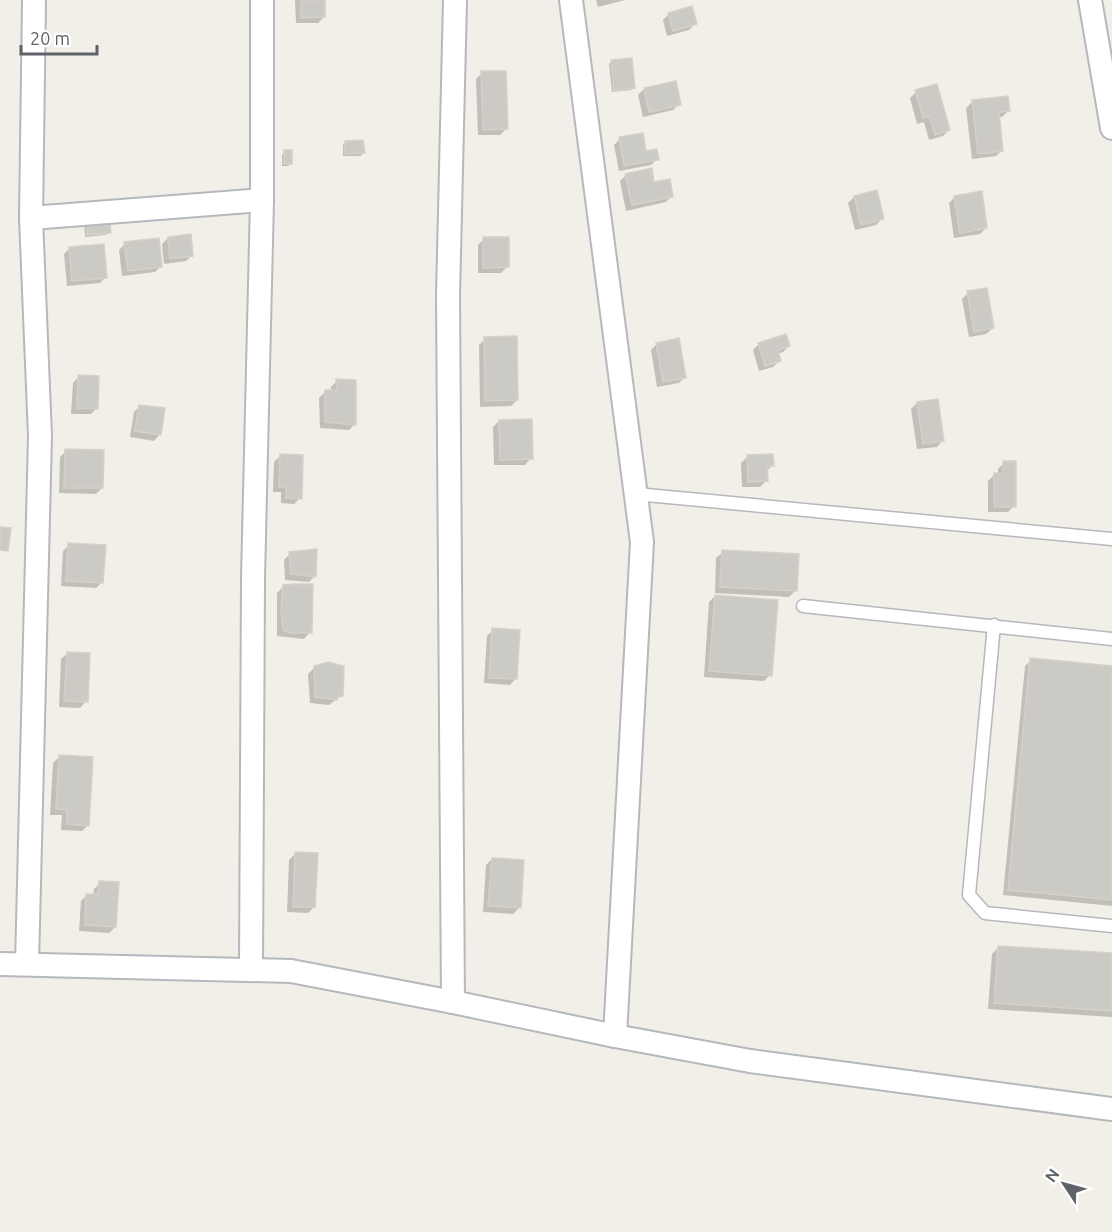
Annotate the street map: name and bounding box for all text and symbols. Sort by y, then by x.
scale bar [21,18,98,56]
text: 20 m [30,28,70,48]
north arrow [1034,1154,1094,1214]
text: N [1041,1165,1063,1185]

